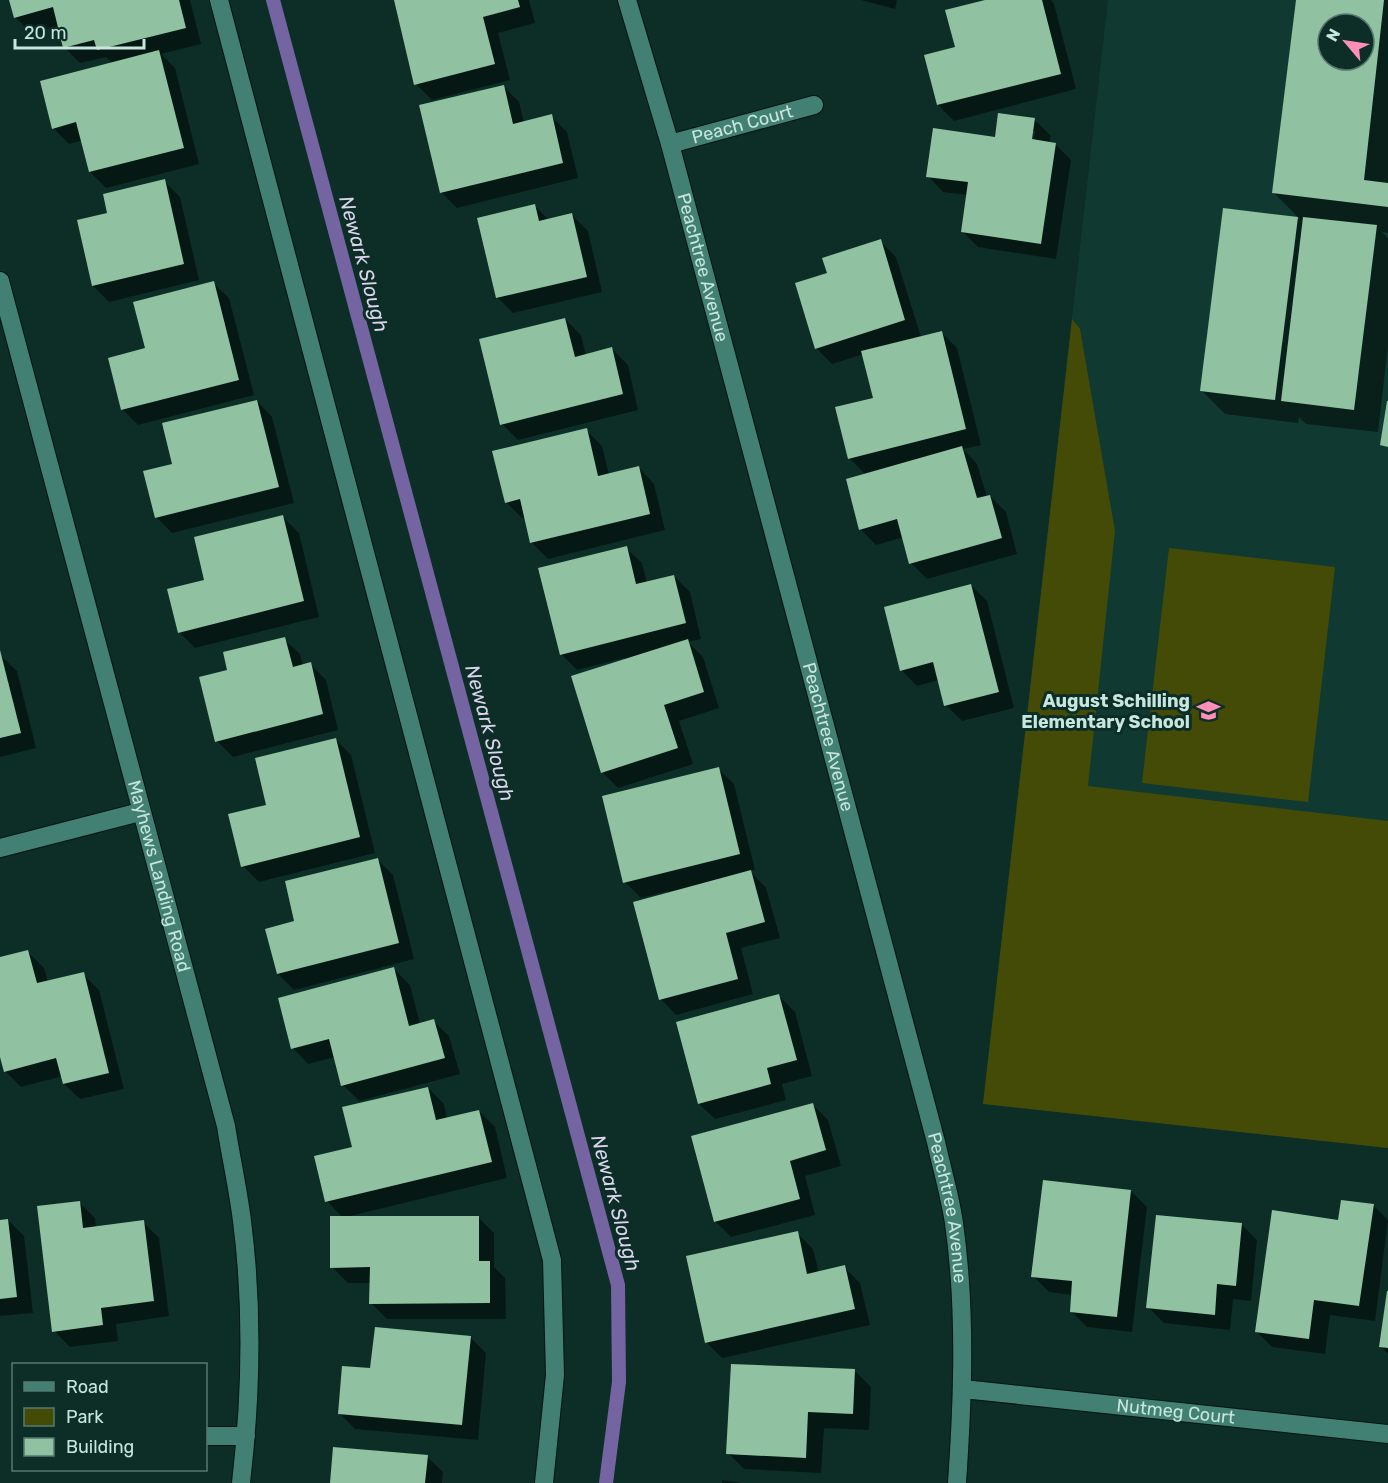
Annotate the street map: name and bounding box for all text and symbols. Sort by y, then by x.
scale bar [15,12,144,50]
north arrow [1316,12,1376,72]
text: 20 m [24,22,66,44]
text: N [1322,25,1344,45]
street label: Peach Court [689,100,795,149]
street label: Peachtree Avenue [673,191,733,344]
water label: Newark Slough [334,193,394,335]
street label: Peachtree Avenue [798,660,858,814]
water label: Newark Slough [460,662,520,804]
place label: August Schilling Elementary School [1021,690,1190,733]
school or university icon: August Schilling Elementary School [1195,698,1221,724]
street label: Mayhews Landing Road [123,778,195,974]
street label: Peachtree Avenue [923,1130,971,1284]
water label: Newark Slough [586,1132,646,1274]
legend [12,1363,207,1471]
text: Road [66,1376,109,1398]
street label: Nutmeg Court [1116,1394,1236,1429]
text: Park [66,1406,104,1428]
text: Building [66,1436,134,1458]

